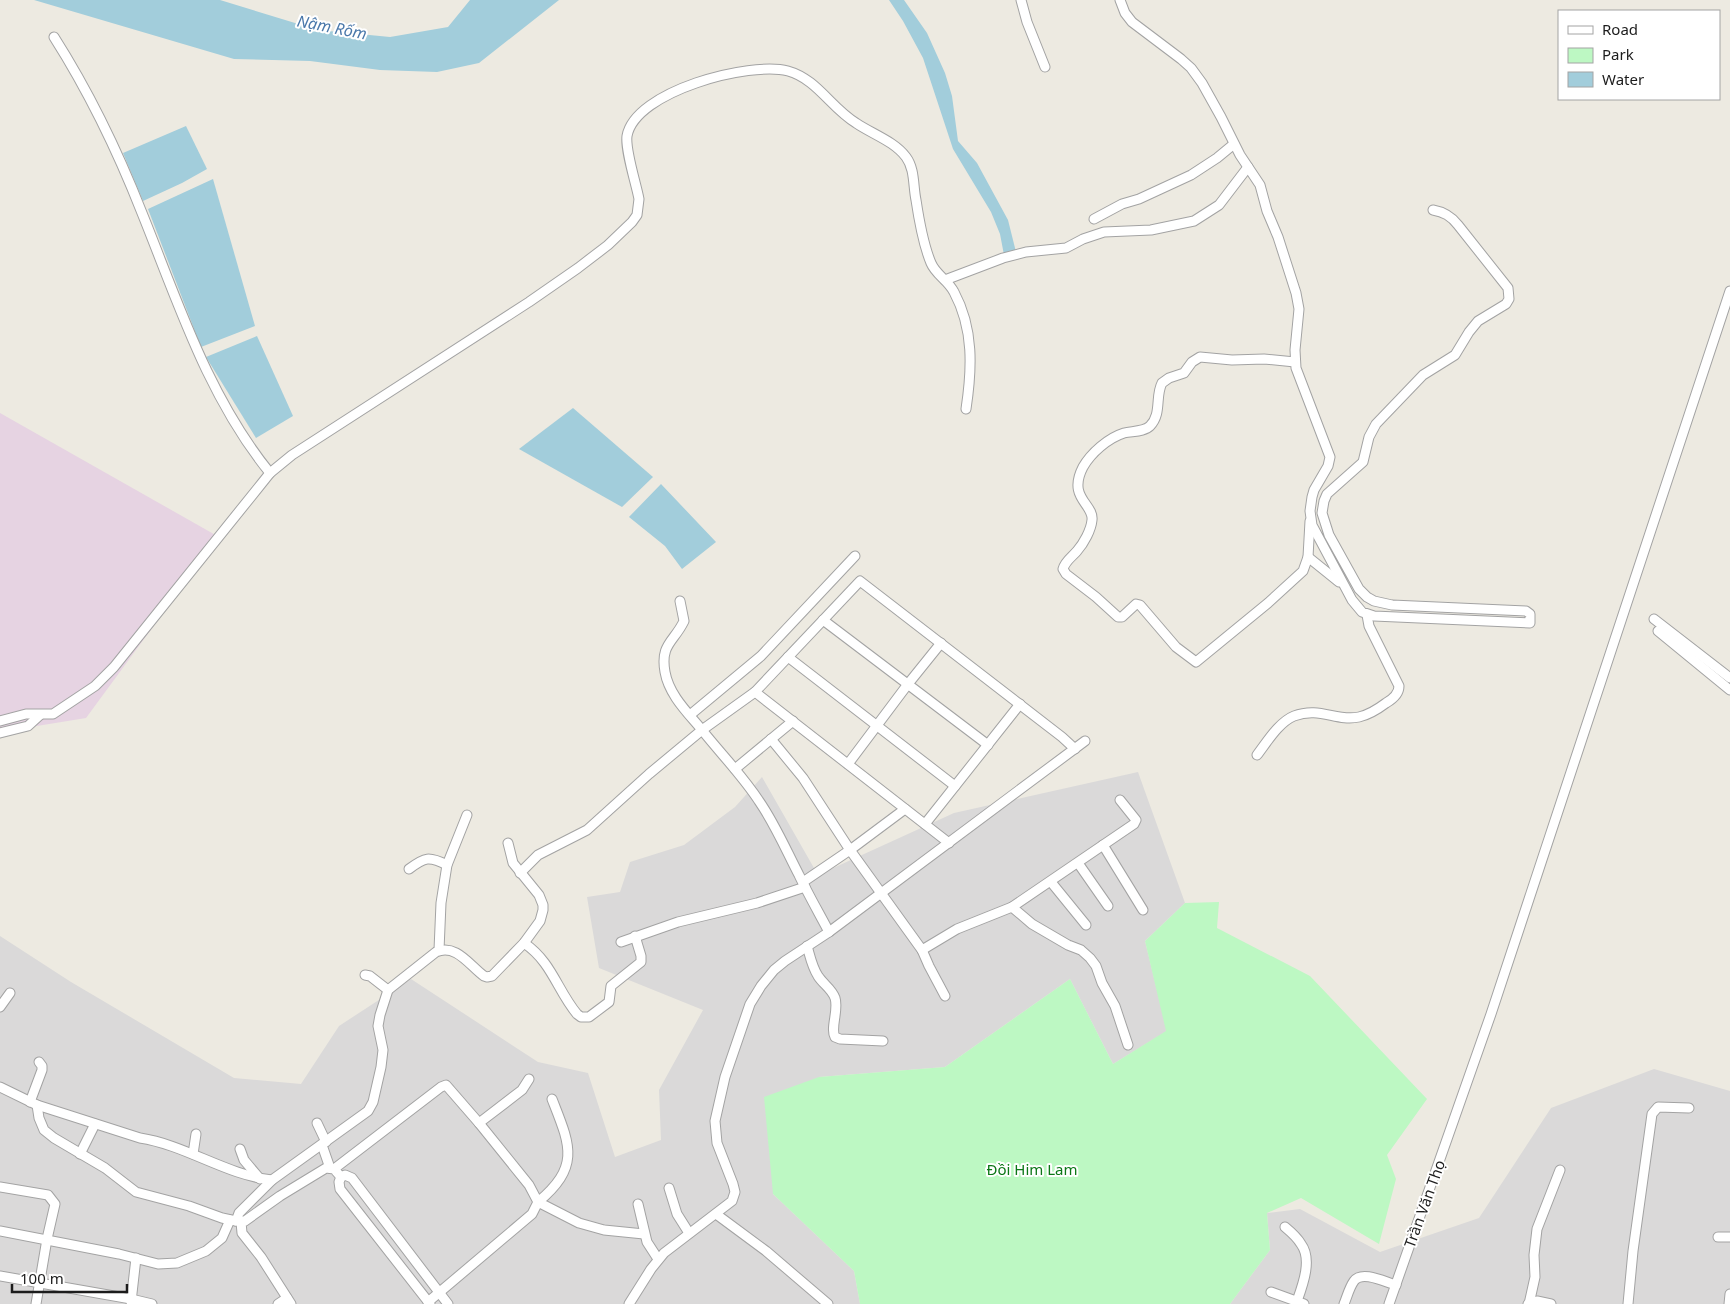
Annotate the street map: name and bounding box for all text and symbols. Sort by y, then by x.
water label: Nậm Rốm [295,9,369,45]
legend [1558,10,1720,100]
text: Road [1602,19,1638,39]
text: Park [1602,44,1634,64]
text: Water [1602,69,1644,89]
street label: Trần Văn Thọ [1399,1157,1449,1250]
park label: Đồi Him Lam [986,1159,1078,1179]
scale bar [12,1262,128,1294]
text: 100 m [20,1268,64,1288]

